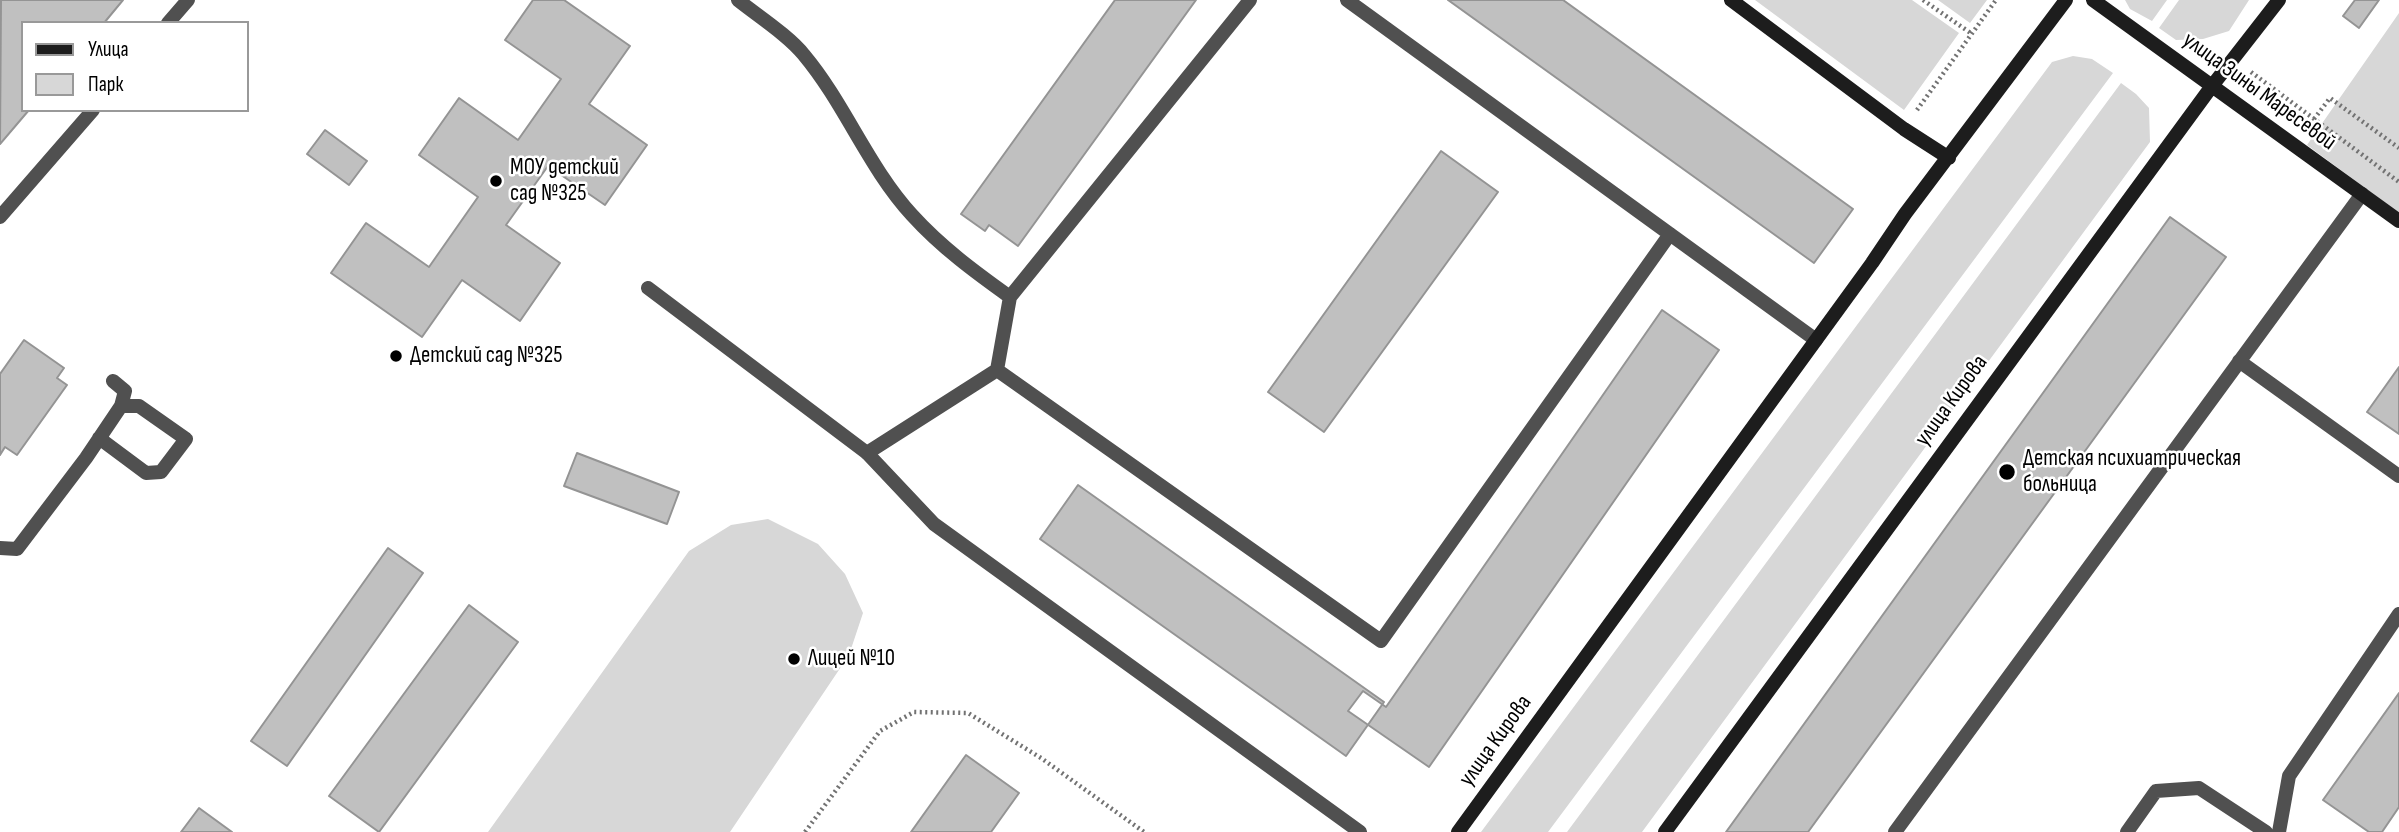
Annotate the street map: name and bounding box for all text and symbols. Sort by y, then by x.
legend [21,21,248,112]
street label: улица Зины Маресевой [2177,27,2341,157]
text: Улица [88,37,129,62]
text: Парк [88,72,123,97]
place label: МОУ детский сад №325 [510,154,619,208]
marker: МОУ детский сад №325 [488,173,504,189]
place label: Детский сад №325 [410,342,562,370]
marker: Детский сад №325 [388,348,404,364]
street label: улица Кирова [1910,350,1994,452]
place label: Детская психиатрическая больница [2023,445,2241,499]
marker: Детская психиатрическая больница [1997,462,2017,482]
place label: Лицей №10 [808,645,895,673]
marker: Лицей №10 [786,651,802,667]
street label: улица Кирова [1454,690,1538,792]

